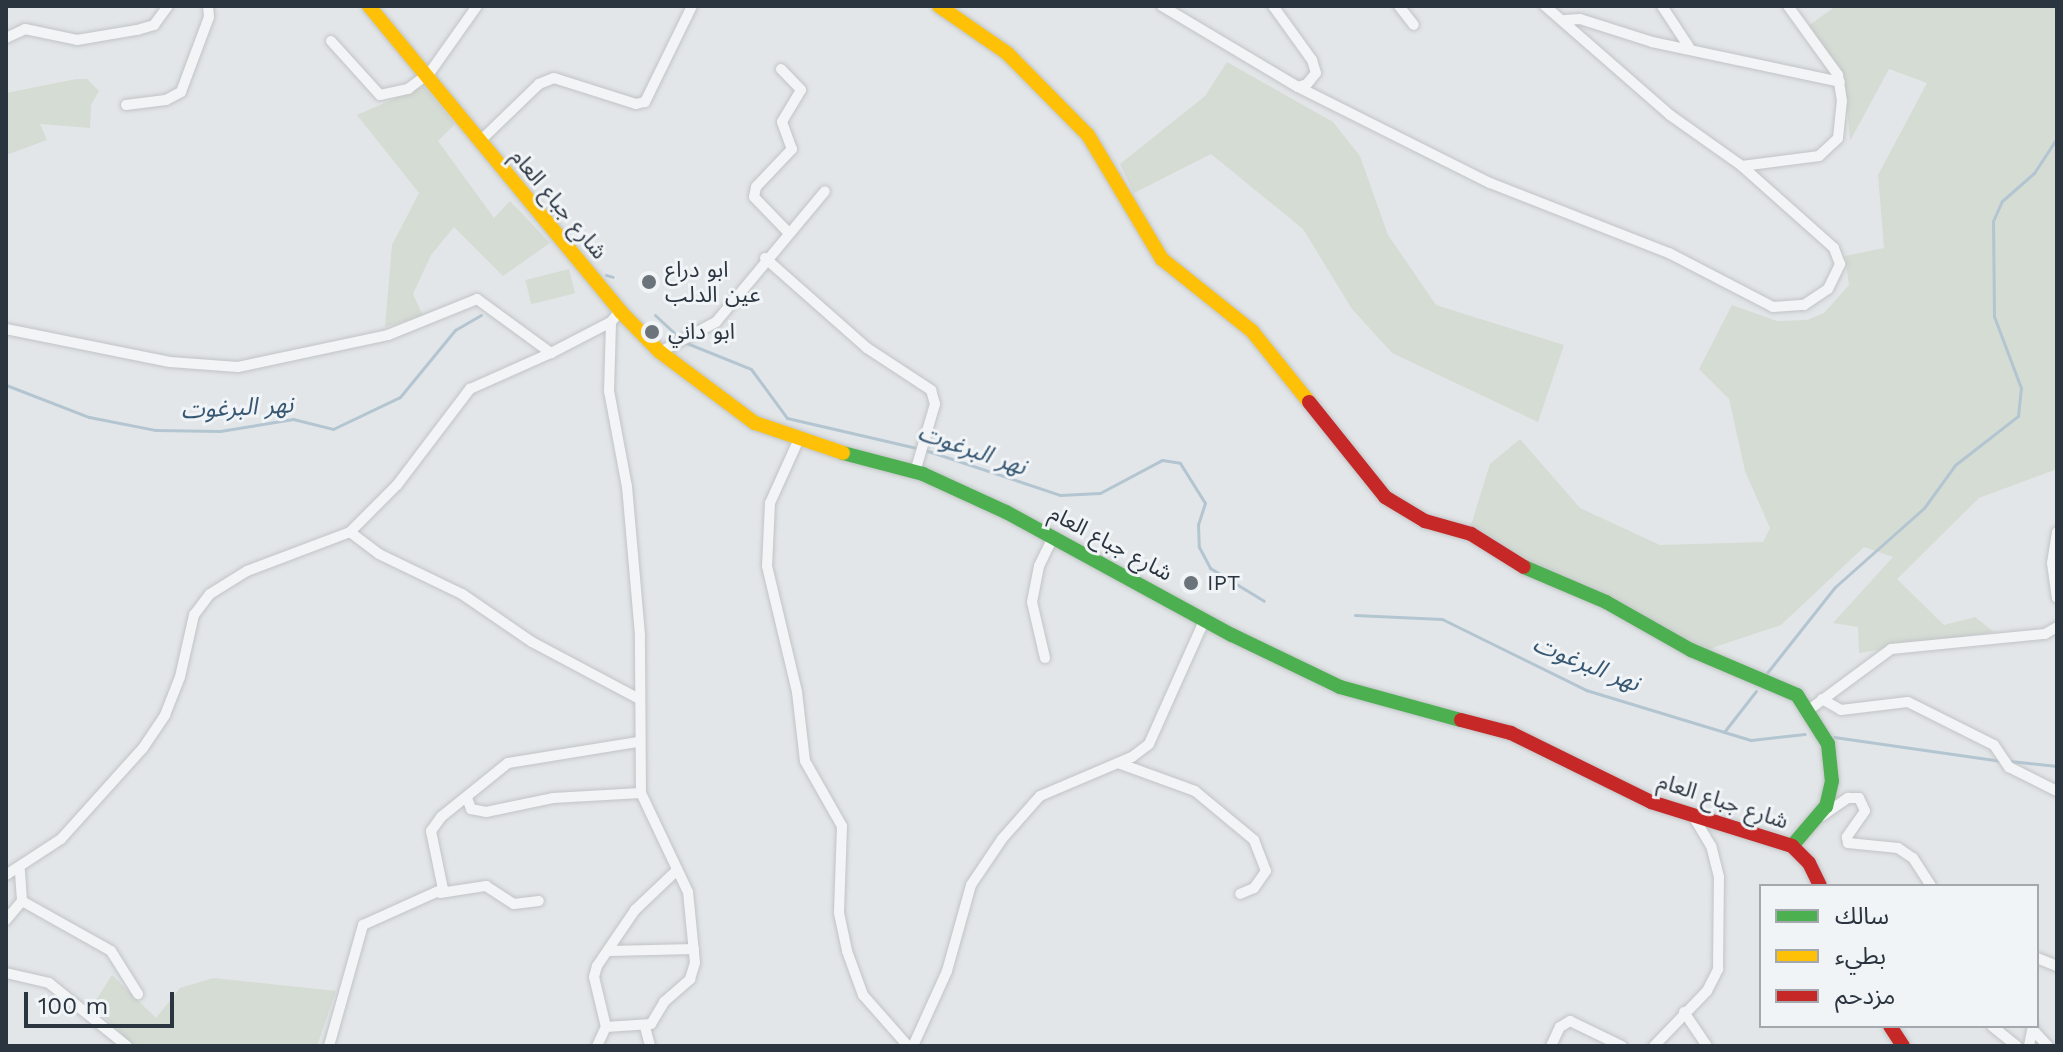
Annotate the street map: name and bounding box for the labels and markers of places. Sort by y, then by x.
place label: ابو دراع عين الدلب [665,256,760,308]
marker: ابو دراع عين الدلب [640,273,658,291]
place label: ابو داني [668,319,735,345]
marker: ابو داني [643,323,661,341]
place label: IPT [1207,570,1240,596]
marker: IPT [1182,574,1200,592]

